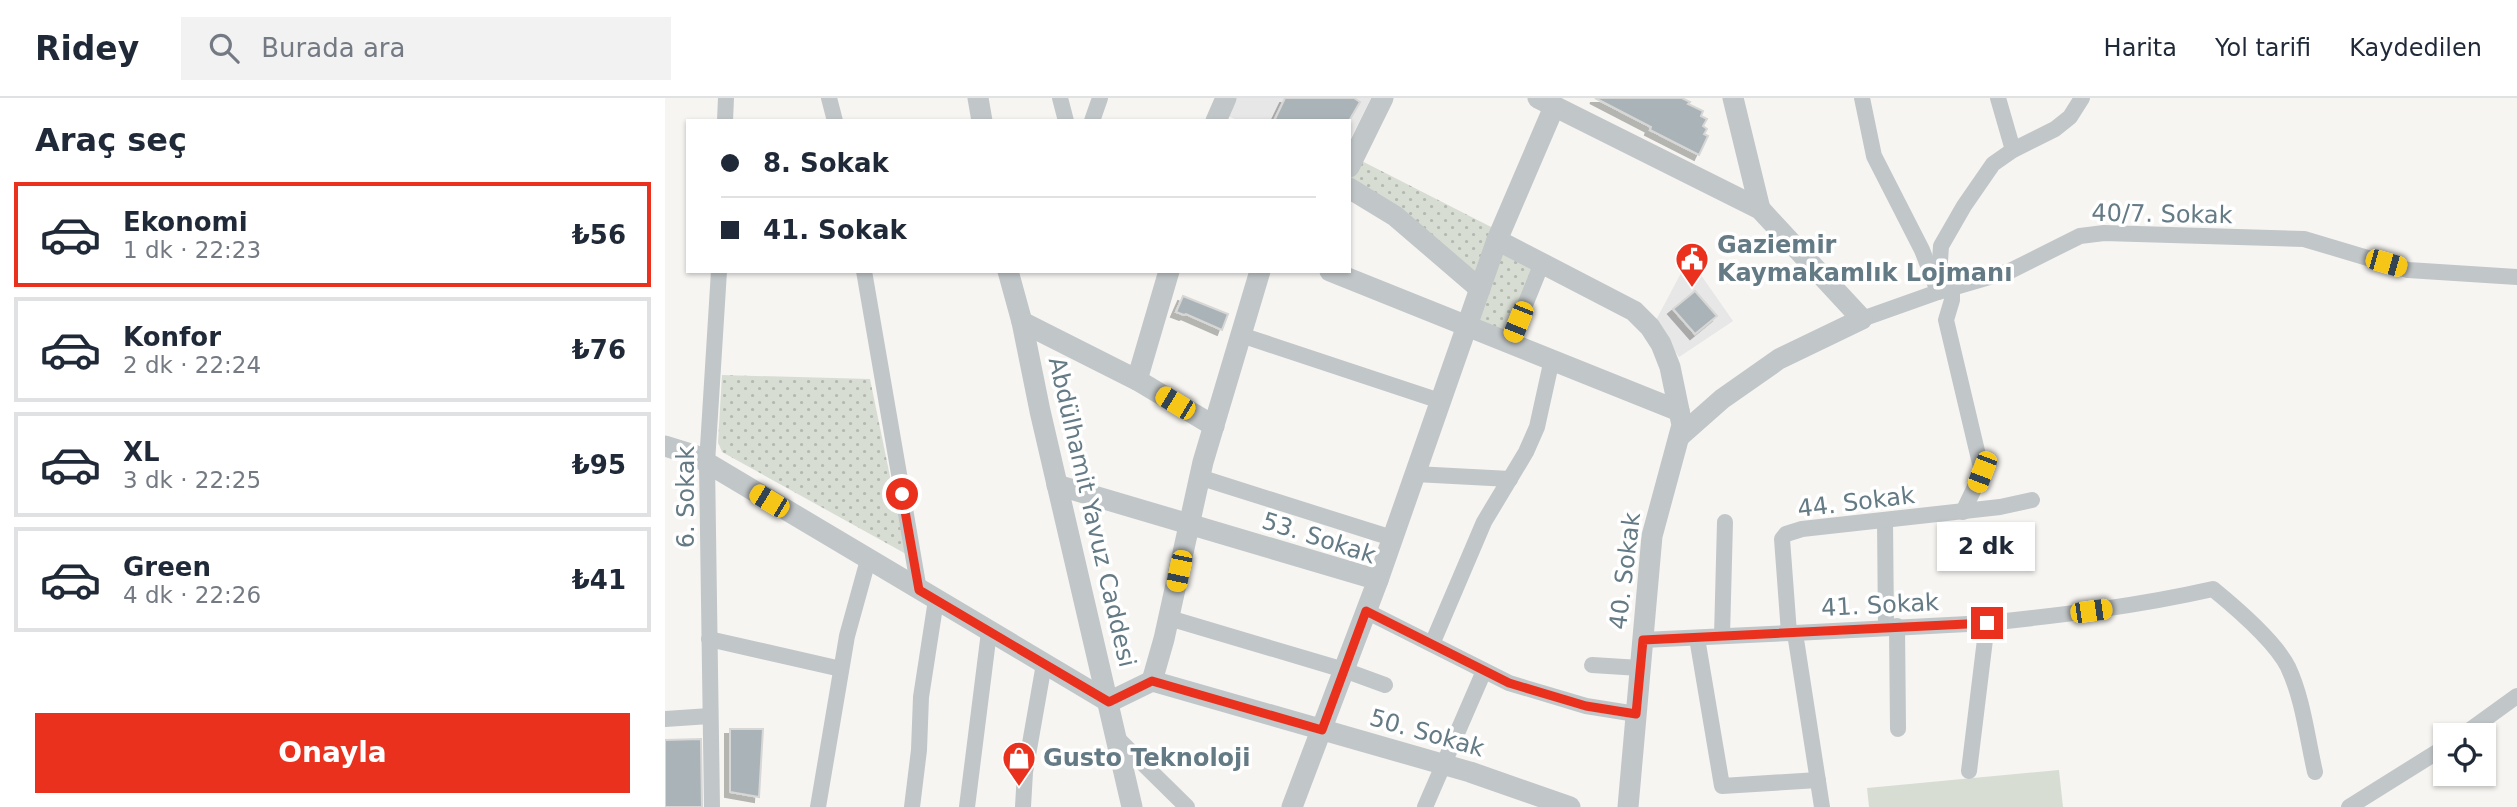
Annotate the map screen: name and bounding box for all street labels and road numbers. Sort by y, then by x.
street label: 40/7. Sokak [2091,199,2233,229]
street label: Abdülhamit Yavuz Caddesi [1043,354,1141,670]
street label: 6. Sokak [672,446,700,548]
street label: 44. Sokak [1796,481,1916,523]
street label: 53. Sokak [1259,506,1379,570]
street label: 40. Sokak [1604,511,1646,631]
street label: 41. Sokak [1820,588,1940,622]
street label: 50. Sokak [1367,703,1488,763]

